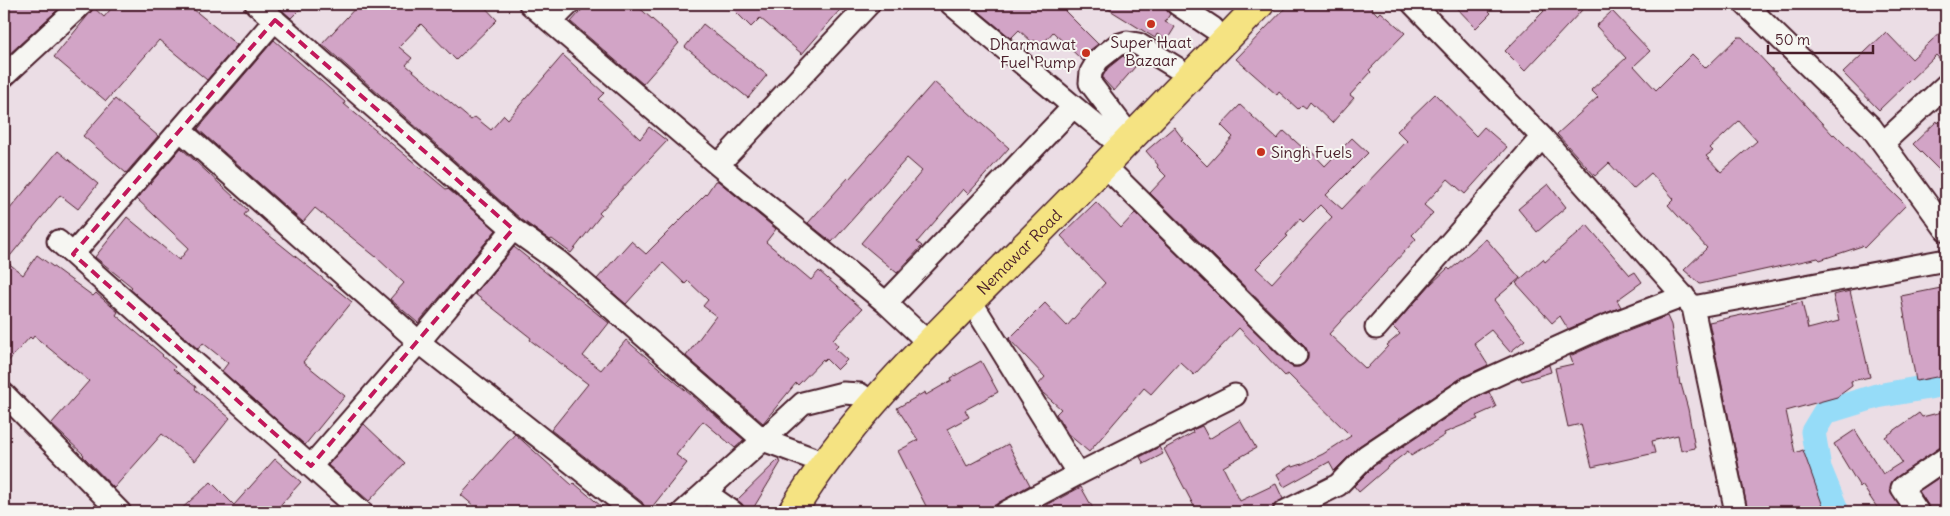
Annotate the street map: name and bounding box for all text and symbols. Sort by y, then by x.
marker: Super Haat Bazaar [1145,18,1157,30]
scale bar [1768,22,1872,54]
text: 50 m [1775,30,1810,49]
place label: Super Haat Bazaar [1110,32,1192,70]
place label: Dharmawat Fuel Pump [989,34,1077,72]
marker: Dharmawat Fuel Pump [1080,47,1092,59]
place label: Singh Fuels [1271,142,1352,162]
marker: Singh Fuels [1255,146,1267,158]
street label: Nemawar Road [972,205,1066,299]

